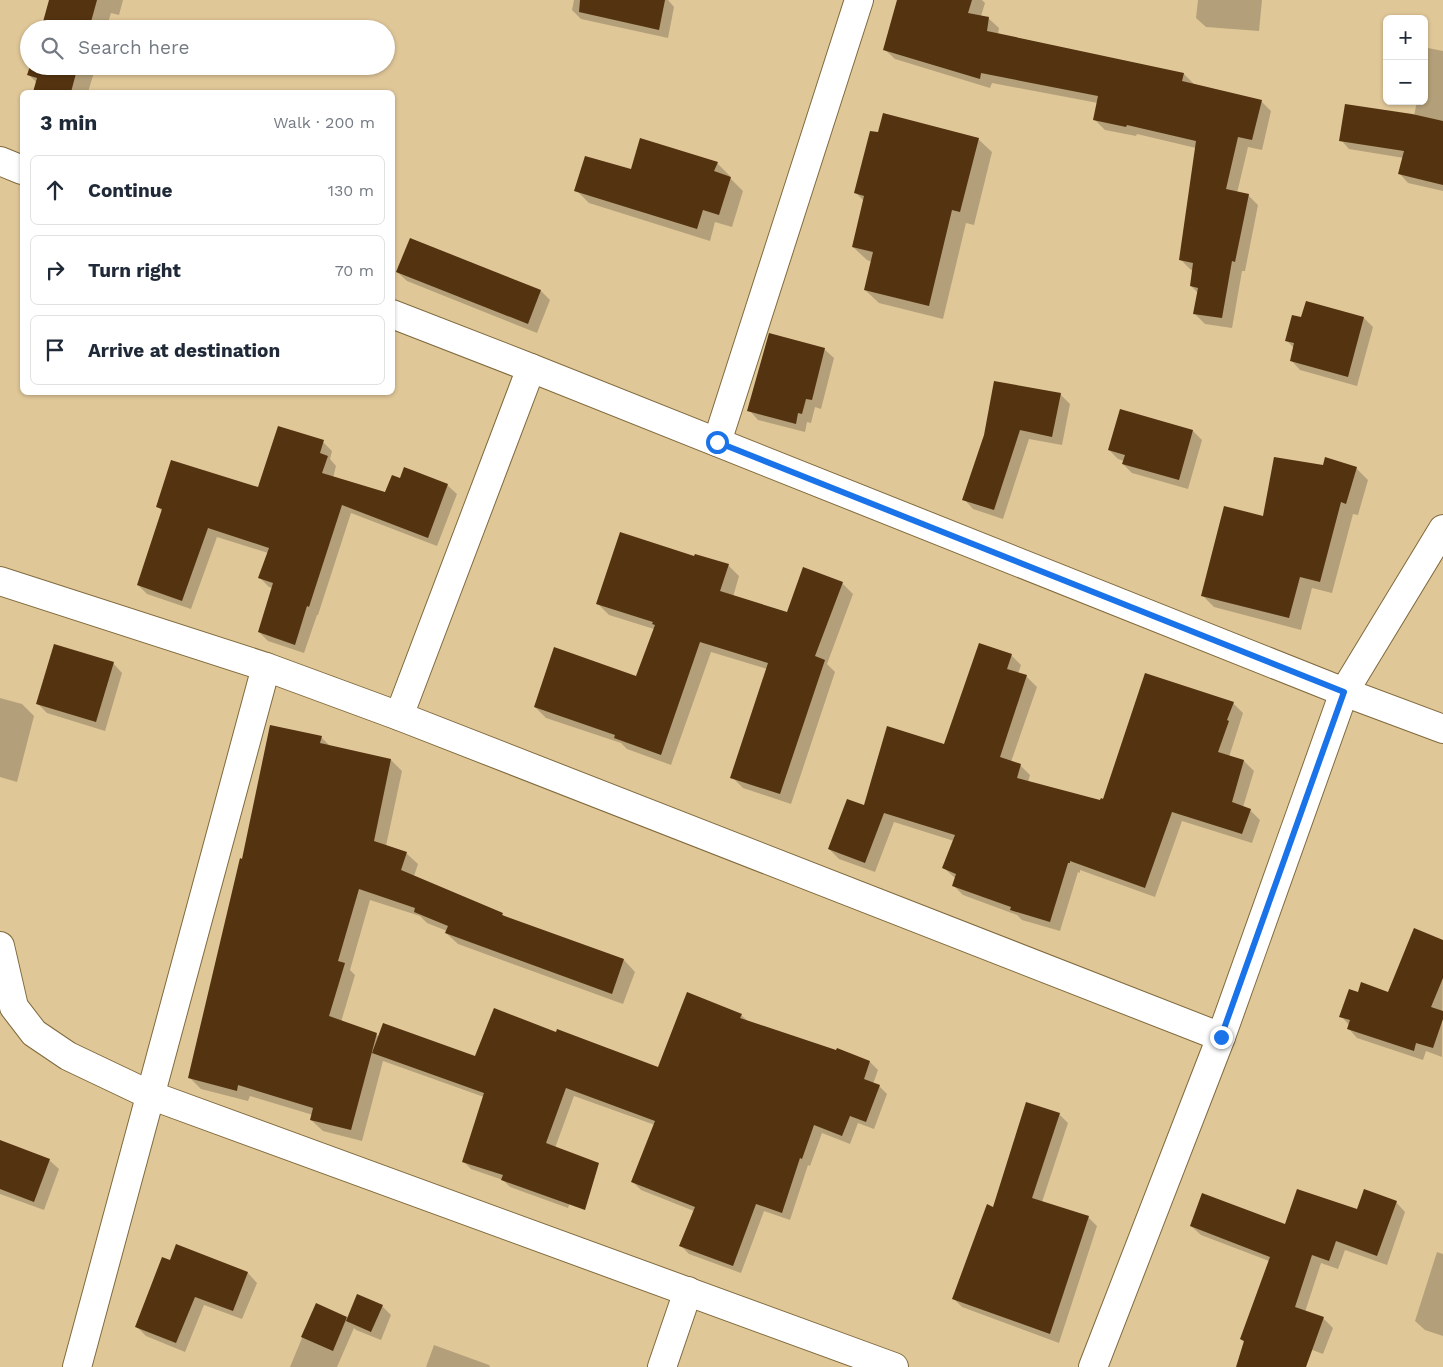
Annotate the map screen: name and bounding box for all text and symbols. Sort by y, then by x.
map controls [1383,15,1428,105]
button: + [1383,15,1428,60]
search box [20,20,395,75]
icon: search [38,34,66,62]
text: Search here [78,36,189,59]
button: − [1383,60,1428,105]
text: 3 min [40,110,97,135]
text: Walk · 200 m [273,113,375,132]
icon: ahead [41,176,69,204]
text: Continue [88,179,172,202]
text: 130 m [328,181,374,200]
icon: right [41,256,69,284]
text: Turn right [88,259,181,282]
text: 70 m [335,261,374,280]
icon: arrive [41,336,69,364]
text: Arrive at destination [88,339,280,362]
route start [706,431,729,454]
route end [1210,1026,1233,1049]

